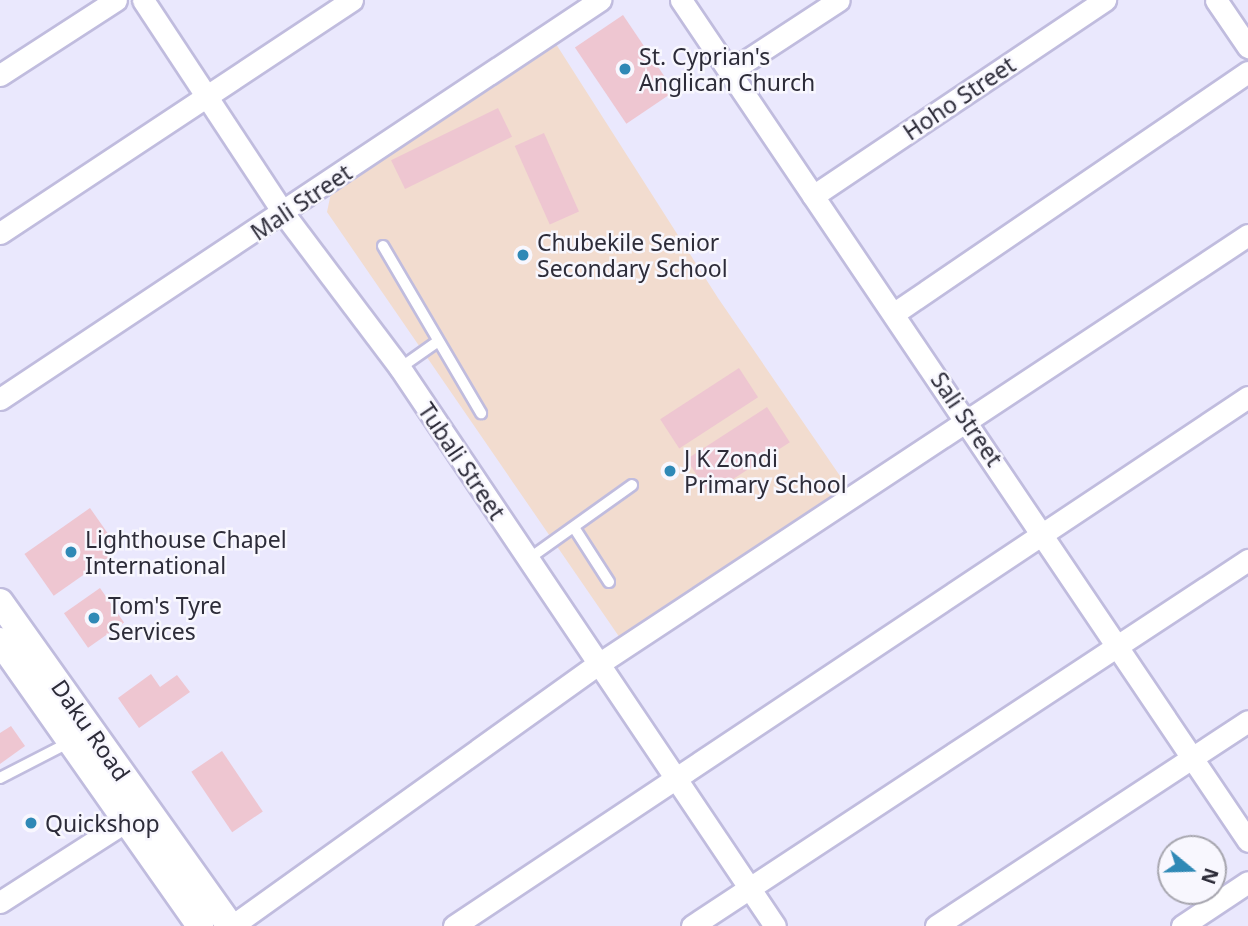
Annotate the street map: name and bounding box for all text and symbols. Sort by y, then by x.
place label: St. Cyprian's Anglican Church [639,42,815,96]
street label: Hoho Street [898,50,1020,146]
marker: St. Cyprian's Anglican Church [617,61,633,77]
street label: Mali Street [245,158,357,246]
place label: Chubekile Senior Secondary School [537,228,728,282]
marker: Chubekile Senior Secondary School [515,247,531,263]
street label: Sali Street [925,367,1009,471]
street label: Tubali Street [413,397,511,525]
place label: J K Zondi Primary School [684,444,847,498]
marker: J K Zondi Primary School [662,463,678,479]
place label: Lighthouse Chapel International [85,525,287,579]
marker: Lighthouse Chapel International [63,544,79,560]
place label: Tom's Tyre Services [108,591,222,645]
marker: Tom's Tyre Services [86,610,102,626]
street label: Daku Road [46,674,136,786]
place label: Quickshop [45,809,160,837]
marker: Quickshop [23,815,39,831]
north arrow [1157,835,1227,905]
text: N [1195,865,1225,888]

